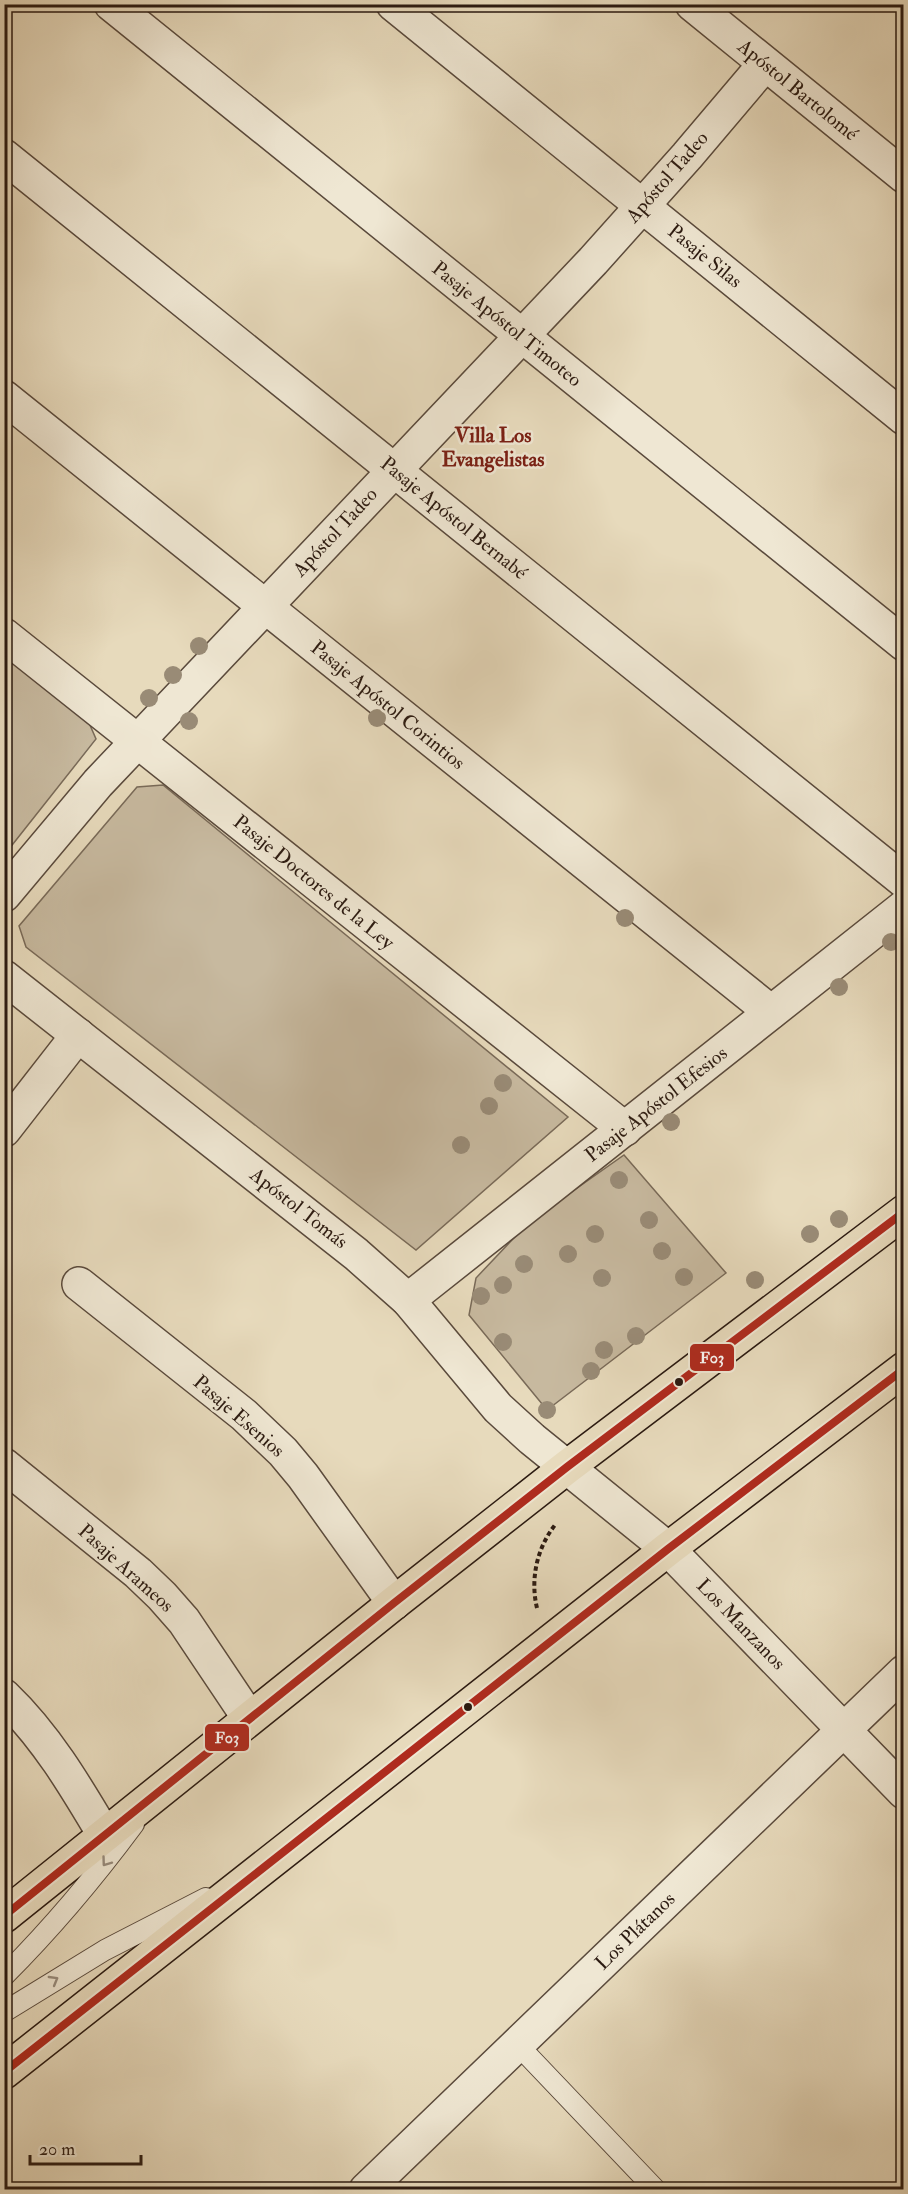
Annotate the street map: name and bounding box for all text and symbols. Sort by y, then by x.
street label: Apóstol Bartolomé [731,33,864,147]
street label: Apóstol Tadeo [620,126,714,229]
street label: Pasaje Silas [663,218,747,294]
street label: Pasaje Apóstol Timoteo [426,256,587,393]
district label: Villa Los Evangelistas [441,422,545,473]
street label: Pasaje Apóstol Bernabé [375,451,533,586]
street label: Apóstol Tadeo [287,482,383,583]
street label: Pasaje Apóstol Corintios [305,635,470,776]
street label: Pasaje Doctores de la Ley [228,809,401,955]
street label: Pasaje Apóstol Efesios [580,1041,733,1168]
street label: Apóstol Tomás [244,1161,353,1255]
line badge: F03 [689,1343,735,1372]
text: F03 [700,1348,724,1368]
street label: Pasaje Esenios [188,1369,290,1463]
unlabelled marker [673,1376,685,1388]
street label: Pasaje Arameos [73,1518,179,1618]
street label: Los Manzanos [691,1573,791,1675]
unlabelled marker [462,1701,474,1713]
line badge: F03 [204,1723,250,1752]
text: F03 [215,1728,239,1748]
one-way arrow [102,1856,113,1867]
street label: Los Plátanos [590,1887,680,1975]
one-way arrow [48,1976,58,1988]
scale bar [30,2128,141,2166]
text: 20 m [39,2138,75,2161]

